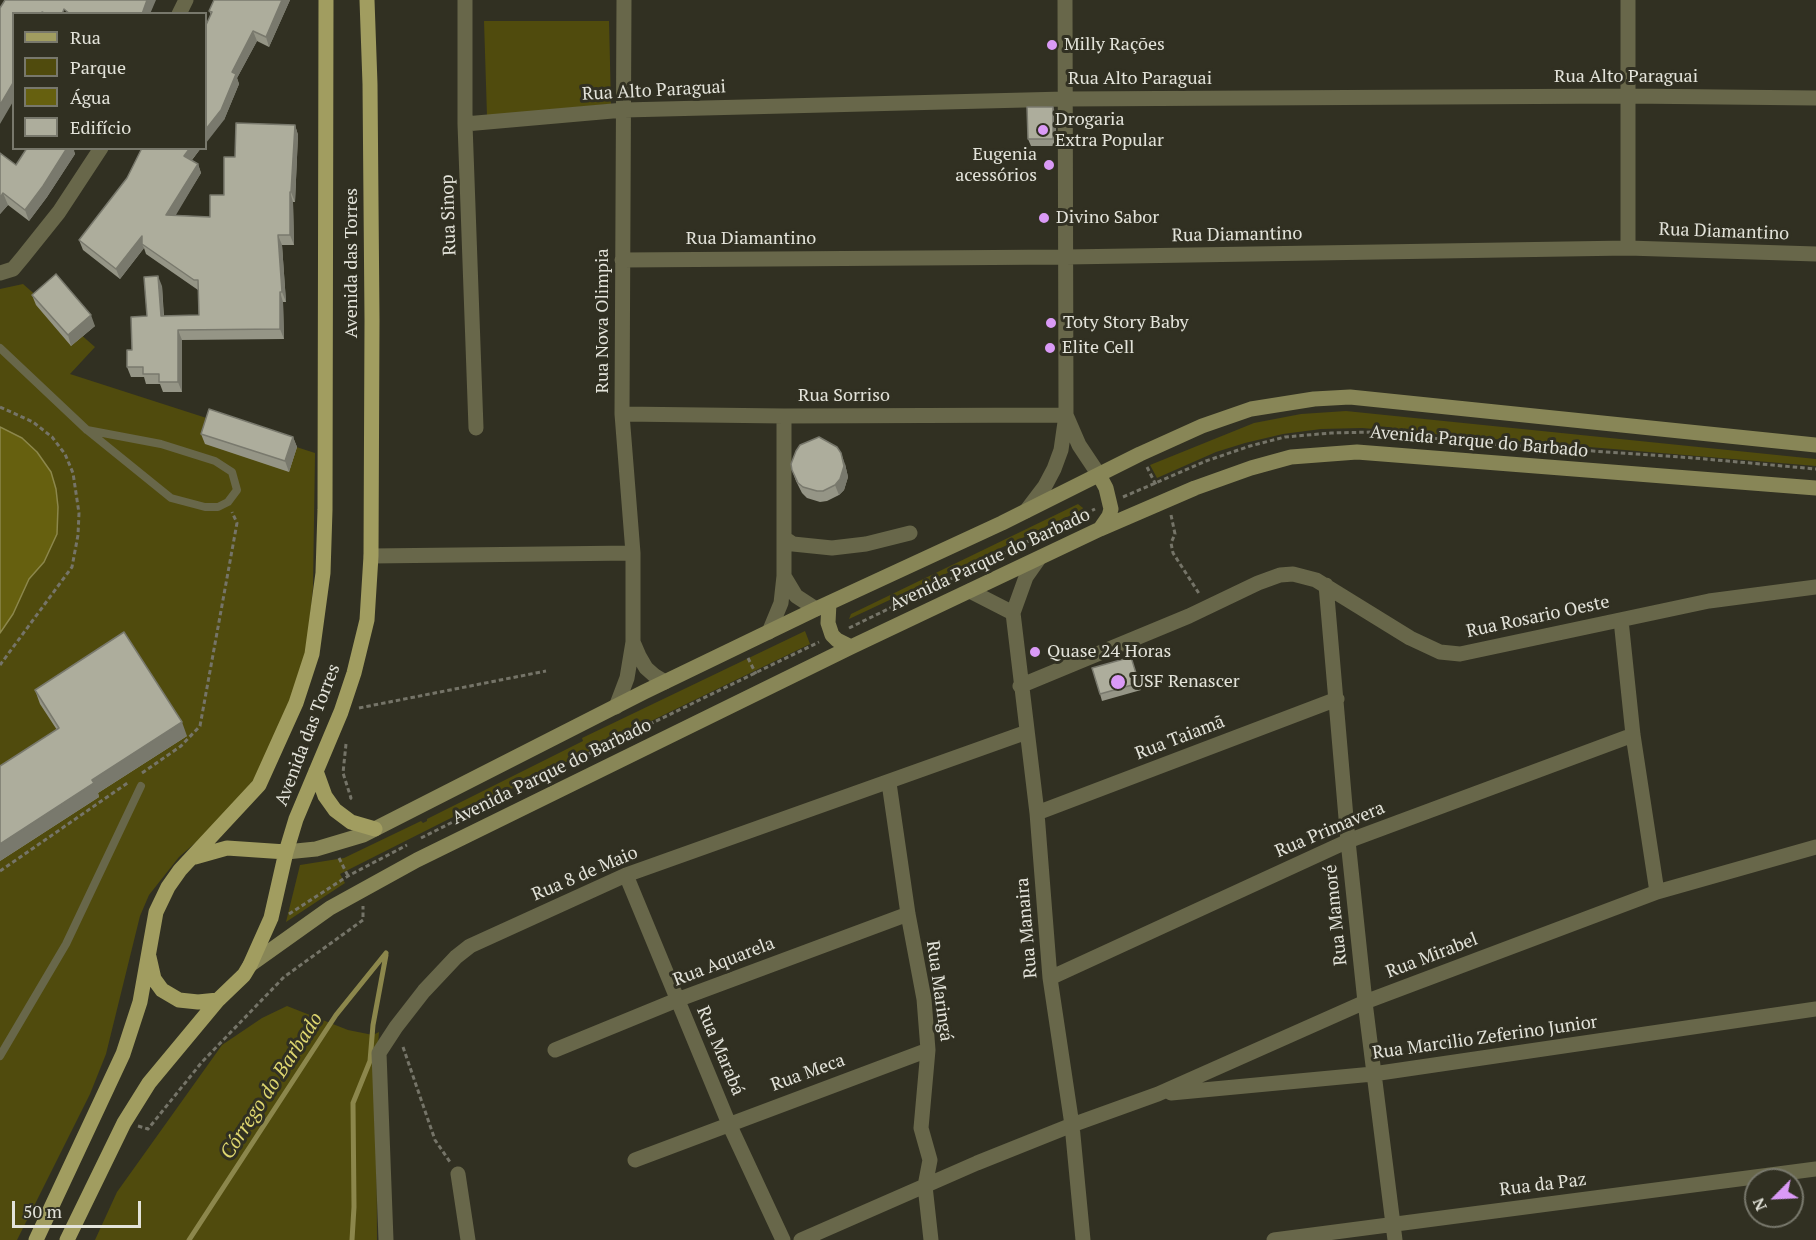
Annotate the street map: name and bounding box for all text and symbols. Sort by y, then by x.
legend [12,12,207,150]
text: Rua [70,25,101,49]
place label: Milly Rações [1064,34,1165,56]
marker: Milly Rações [1045,38,1059,52]
text: Parque [70,55,126,79]
street label: Rua Alto Paraguai [1554,66,1698,88]
street label: Rua Alto Paraguai [1068,68,1212,90]
street label: Rua Alto Paraguai [581,76,727,106]
text: Água [70,85,111,109]
place label: Drogaria Extra Popular [1055,109,1164,152]
text: Edifício [70,115,131,139]
marker: Drogaria Extra Popular [1036,123,1050,137]
place label: Eugenia acessórios [955,144,1037,186]
marker: Eugenia acessórios [1042,158,1056,172]
street label: Rua Sinop [437,174,461,256]
street label: Avenida das Torres [341,188,363,338]
place label: Divino Sabor [1056,207,1159,229]
marker: Divino Sabor [1037,211,1051,225]
street label: Rua Diamantino [1658,219,1790,245]
street label: Rua Diamantino [1172,223,1302,247]
street label: Rua Diamantino [686,228,816,250]
street label: Rua Nova Olimpia [592,248,614,394]
place label: Toty Story Baby [1063,312,1189,334]
marker: Toty Story Baby [1044,316,1058,330]
place label: Elite Cell [1062,337,1134,359]
marker: Elite Cell [1043,341,1057,355]
street label: Rua Sorriso [798,385,890,407]
street label: Avenida Parque do Barbado [1369,422,1589,462]
street label: Avenida Parque do Barbado [886,504,1094,616]
street label: Rua Rosario Oeste [1464,591,1612,643]
place label: Quase 24 Horas [1047,641,1171,663]
marker: Quase 24 Horas [1028,645,1042,659]
street label: Avenida das Torres [271,661,345,809]
place label: USF Renascer [1132,671,1240,693]
marker: USF Renascer [1109,673,1127,691]
street label: Rua Taiamã [1132,711,1228,765]
street label: Avenida Parque do Barbado [449,714,655,830]
street label: Rua Primavera [1272,797,1388,863]
street label: Rua 8 de Maio [529,842,641,906]
street label: Rua Mamoré [1320,863,1352,967]
street label: Rua Manaira [1012,877,1042,979]
street label: Rua Mirabel [1383,929,1481,983]
street label: Rua Aquarela [670,933,778,991]
street label: Rua Maringá [921,939,957,1043]
street label: Rua Marabá [692,1003,748,1099]
water label: Córrego do Barbado [216,1008,328,1164]
street label: Rua Marcilio Zeferino Junior [1371,1012,1599,1064]
street label: Rua Meca [768,1050,848,1096]
north arrow [1744,1168,1804,1228]
street label: Rua da Paz [1498,1169,1588,1201]
scale bar [15,1189,144,1227]
text: N [1747,1194,1772,1215]
text: 50 m [23,1199,62,1223]

